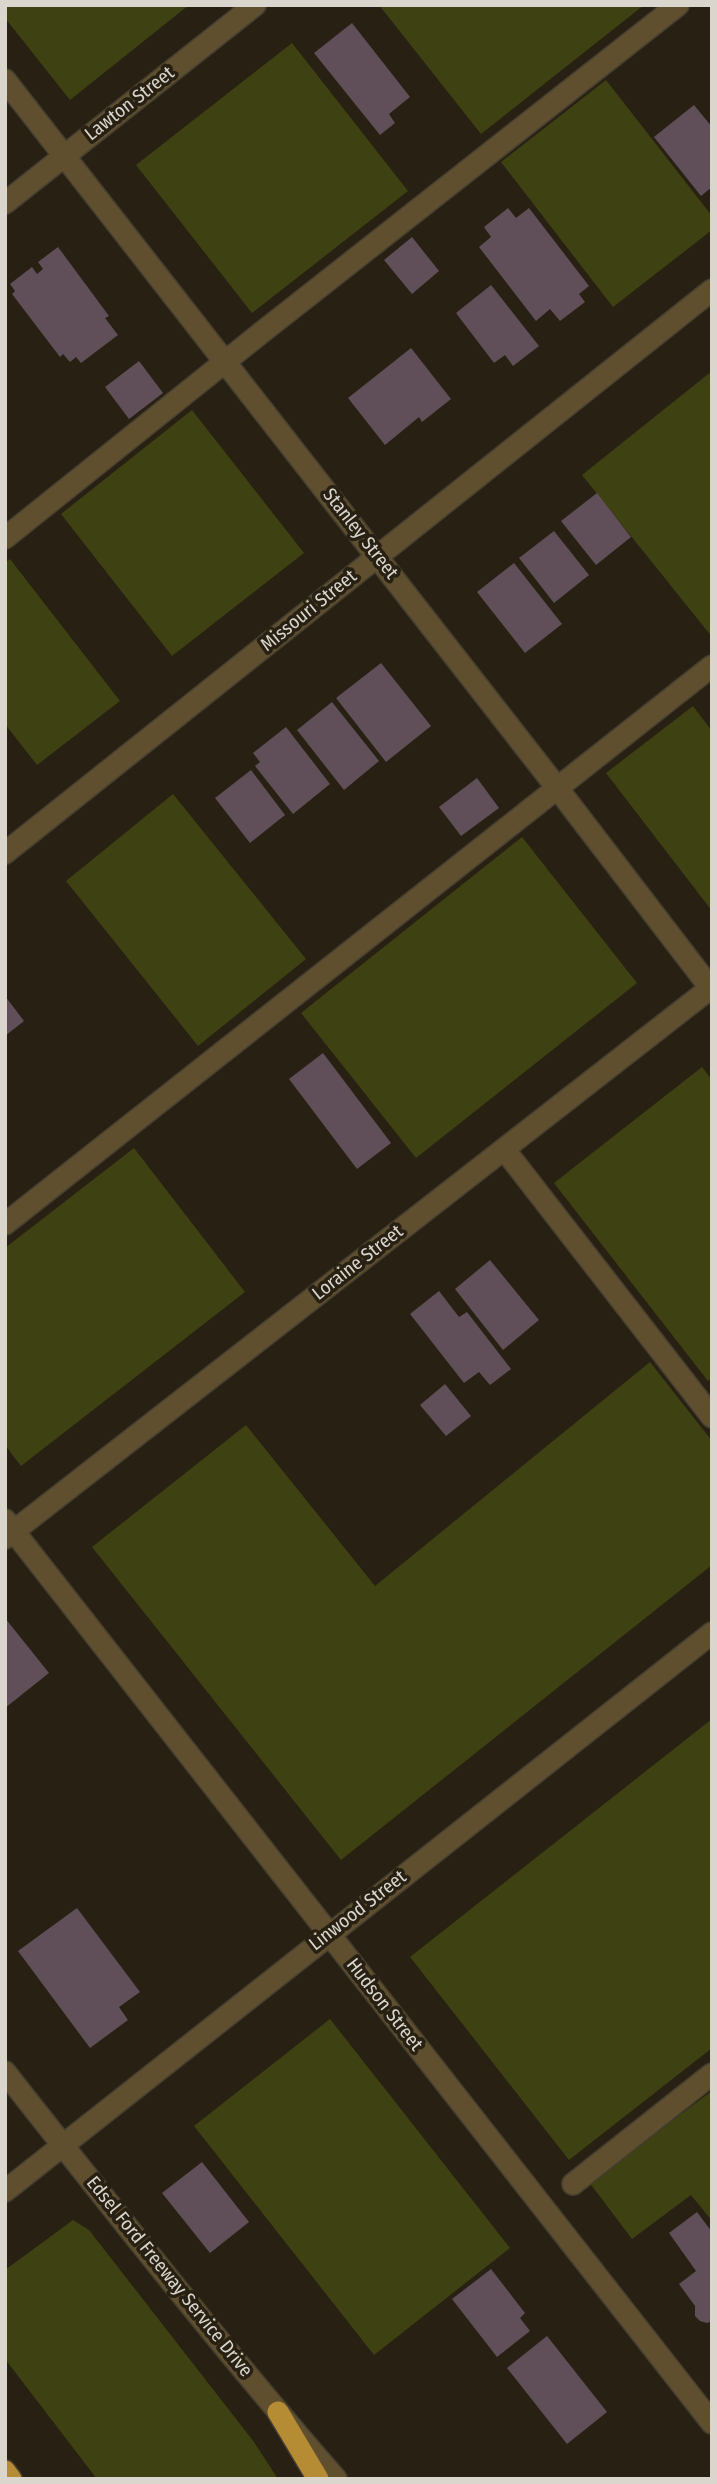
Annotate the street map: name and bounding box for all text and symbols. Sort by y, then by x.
street label: Lawton Street [81,62,179,146]
street label: Stanley Street [318,484,402,584]
street label: Missouri Street [256,565,362,657]
street label: Loraine Street [308,1221,408,1305]
street label: Linwood Street [305,1866,411,1956]
street label: Hudson Street [341,1954,427,2056]
street label: Edsel Ford Freeway Service Drive [81,2172,257,2382]

